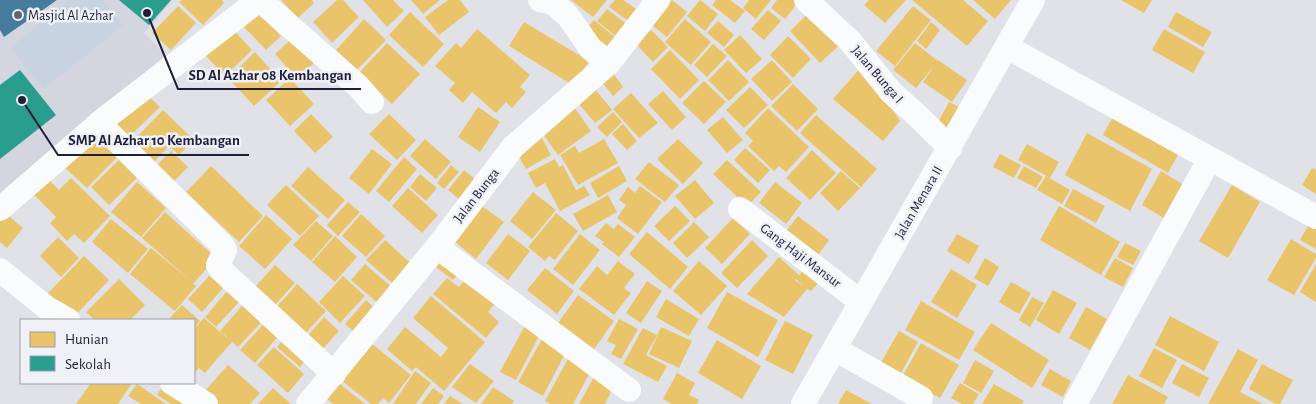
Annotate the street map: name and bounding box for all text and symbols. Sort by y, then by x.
marker: Masjid Al Azhar [12,9,24,21]
place label: Masjid Al Azhar [28,9,114,23]
street label: Jalan Bunga I [849,43,906,106]
callout: SD Al Azhar 08 Kembangan [178,59,361,89]
text: SD Al Azhar 08 Kembangan [188,68,352,83]
callout: SMP Al Azhar 10 Kembangan [58,125,249,155]
text: SMP Al Azhar 10 Kembangan [68,133,240,148]
street label: Jalan Menara II [892,164,945,241]
street label: Jalan Bunga [451,165,503,225]
street label: Gang Haji Mansur [757,221,844,291]
legend [20,319,195,384]
text: Hunian [65,332,109,347]
text: Sekolah [65,357,111,372]

